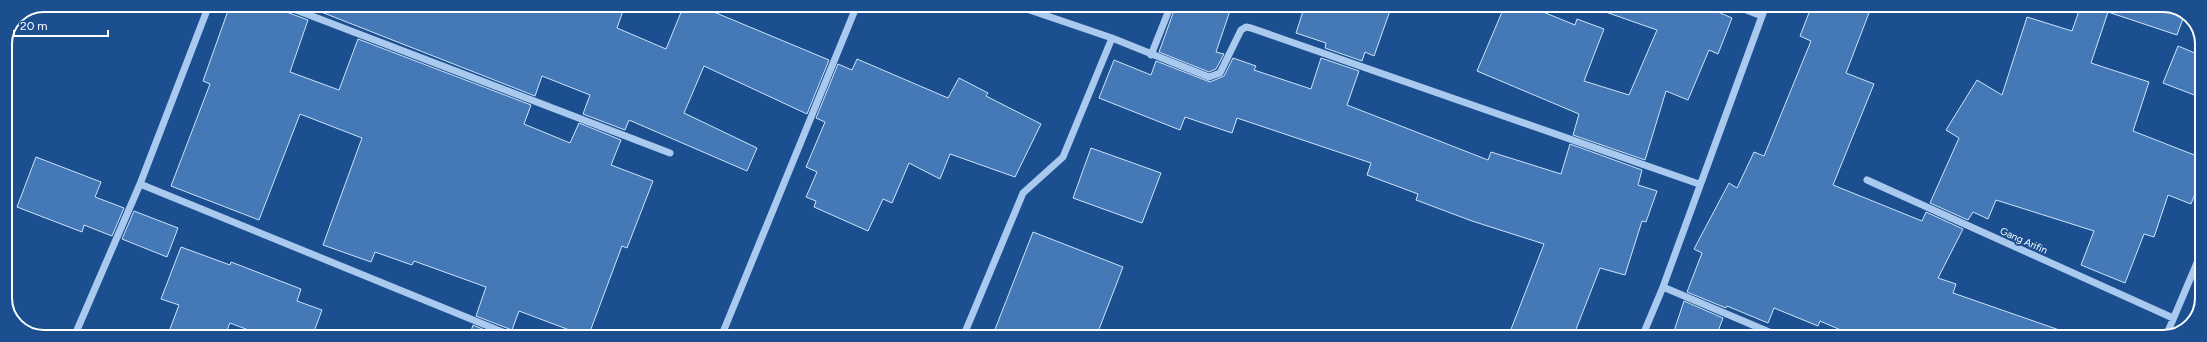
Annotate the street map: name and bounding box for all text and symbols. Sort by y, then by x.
scale bar [14,12,108,38]
text: 20 m [20,19,48,33]
street label: Gang Arifin [1998,224,2050,257]

